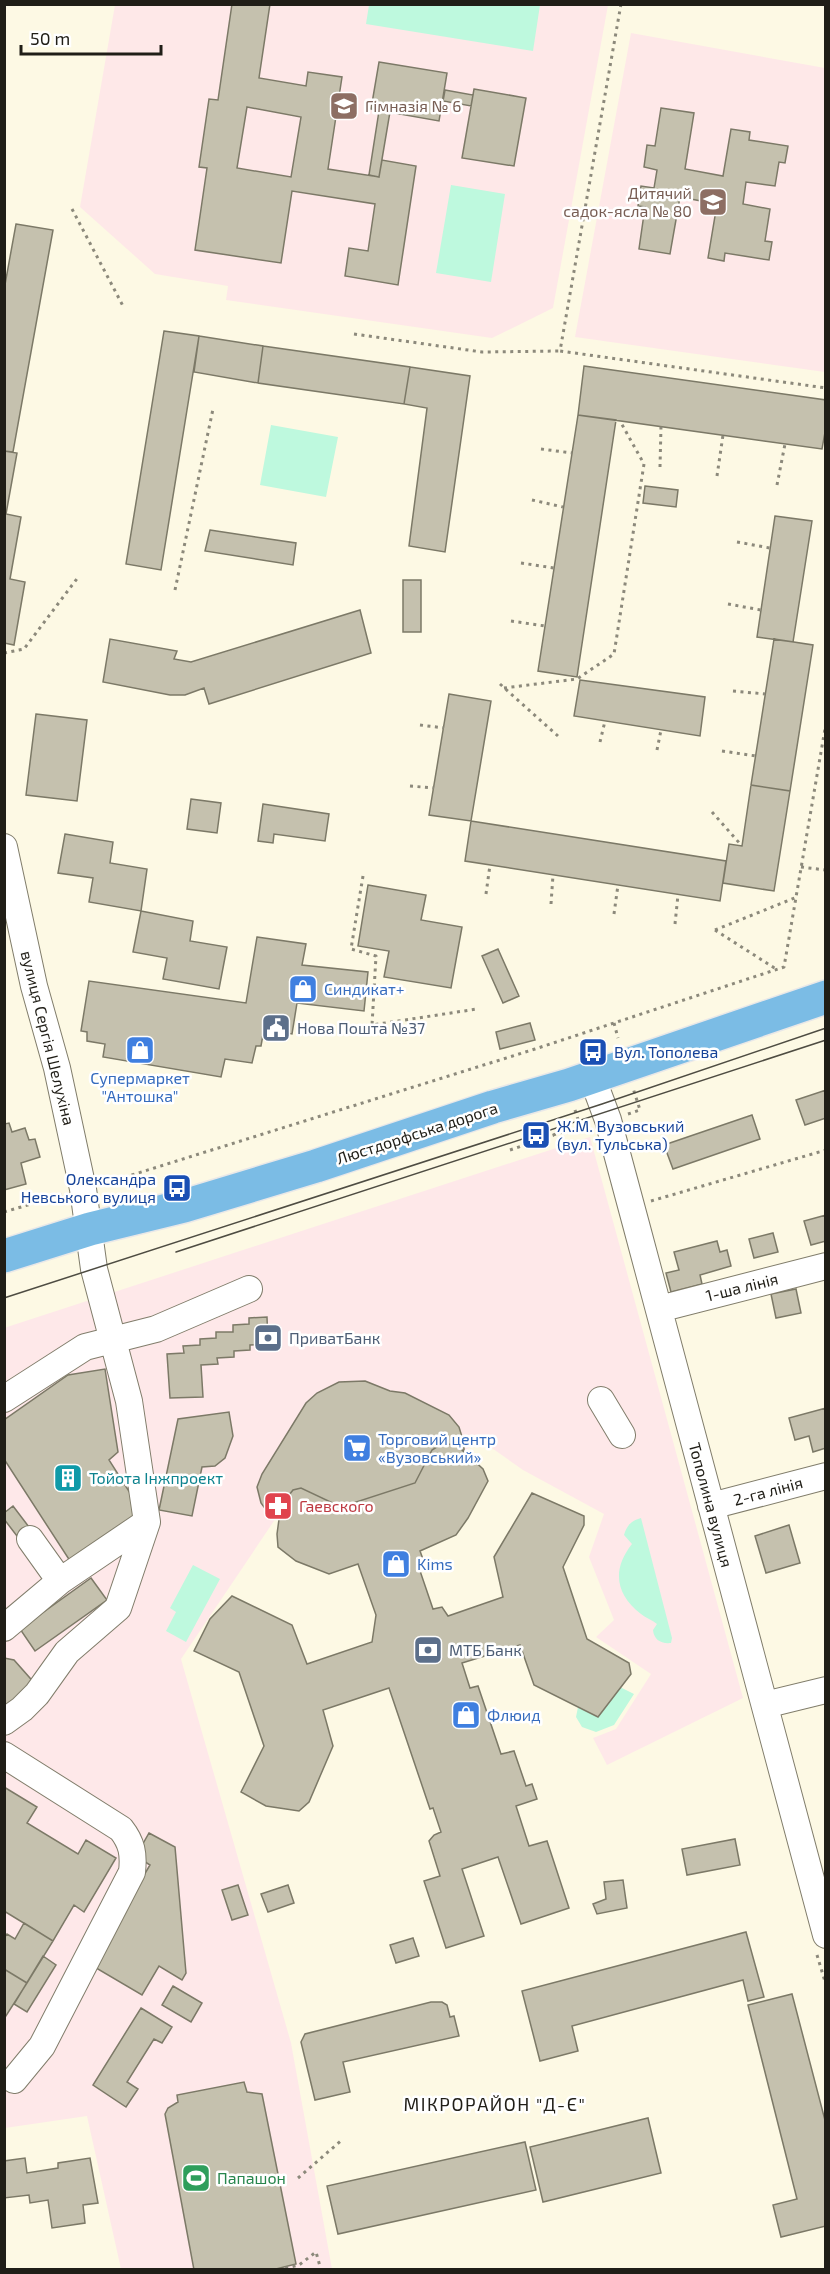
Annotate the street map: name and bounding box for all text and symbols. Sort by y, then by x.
scale bar [21,18,160,56]
text: 50 m [30,27,70,49]
school or university icon: Гімназія № 6 [328,90,360,122]
place label: Гімназія № 6 [365,96,461,115]
place label: Дитячий садок-ясла № 80 [563,183,692,220]
school or university icon: Дитячий садок-ясла № 80 [697,186,729,218]
street label: вулиця Сергія Шелухіна [17,949,79,1127]
shop icon: Синдикат+ [287,973,319,1005]
place label: Синдикат+ [324,979,405,998]
public building icon: Нова Пошта №37 [260,1012,292,1044]
place label: Нова Пошта №37 [297,1018,425,1037]
shop icon: Супермаркет "Антошка" [124,1034,156,1066]
bus stop icon: Вул. Тополева [577,1036,609,1068]
place label: Вул. Тополева [614,1042,718,1062]
place label: Супермаркет "Антошка" [90,1068,190,1105]
street label: Люстдорфська дорога [334,1097,500,1168]
place label: Ж.М. Вузовський (вул. Тульська) [557,1116,684,1154]
bus stop icon: Ж.М. Вузовський (вул. Тульська) [520,1119,552,1151]
place label: Олександра Невського вулиця [21,1169,156,1207]
bus stop icon: Олександра Невського вулиця [161,1172,193,1204]
street label: 1-ша лінія [704,1268,780,1305]
bank icon: ПриватБанк [252,1322,284,1354]
place label: ПриватБанк [289,1328,381,1347]
place label: Торговий центр «Вузовський» [378,1429,496,1467]
supermarket icon: Торговий центр «Вузовський» [341,1432,373,1464]
street label: Тополина вулиця [685,1440,737,1570]
building icon: Тойота Інжпроект [52,1462,84,1494]
place label: Тойота Інжпроект [89,1468,223,1487]
street label: 2-га лінія [731,1472,805,1509]
pharmacy icon: Гаевского [262,1490,294,1522]
place label: Гаевского [299,1496,374,1515]
shop icon: Kims [380,1548,412,1580]
place label: Kims [417,1554,453,1573]
bank icon: МТБ Банк [412,1634,444,1666]
place label: МТБ Банк [449,1640,522,1659]
shop icon: Флюид [450,1699,482,1731]
place label: Флюид [487,1705,541,1724]
district label: МІКРОРАЙОН "Д-Є" [404,2093,586,2115]
sports icon: Папашон [180,2162,212,2194]
place label: Папашон [217,2168,286,2187]

